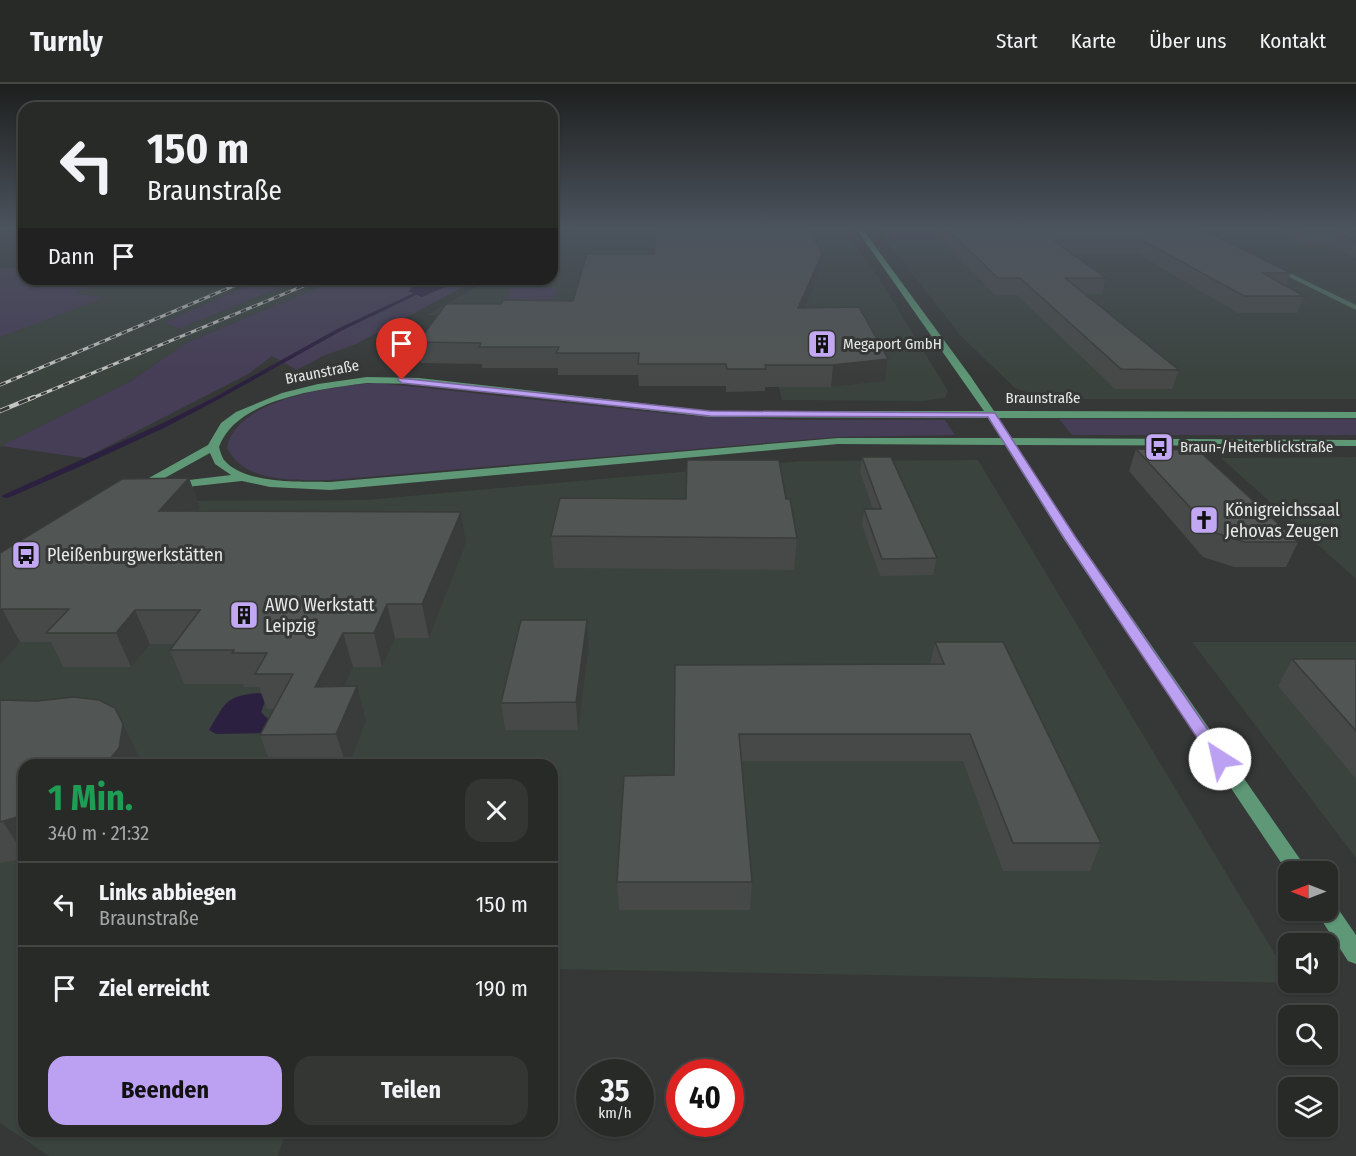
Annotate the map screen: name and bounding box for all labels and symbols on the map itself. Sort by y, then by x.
pin [376,318,427,380]
building icon: Megaport GmbH [806,328,838,360]
place label: Megaport GmbH [843,335,942,353]
street label: Braunstraße [283,356,361,388]
street label: Braunstraße [1006,389,1080,407]
bus stop icon: Braun-/Heiterblickstraße [1143,431,1175,463]
place label: Braun-/Heiterblickstraße [1180,438,1333,456]
place label: Königreichssaal Jehovas Zeugen [1225,499,1340,542]
church icon: Königreichssaal Jehovas Zeugen [1188,504,1220,536]
bus stop icon: Pleißenburgwerkstätten [10,539,42,571]
place label: Pleißenburgwerkstätten [47,544,223,566]
place label: AWO Werkstatt Leipzig [265,594,374,637]
building icon: AWO Werkstatt Leipzig [228,599,260,631]
position arrow [1188,727,1252,791]
north arrow [1278,861,1338,921]
speed limit sign: 40 [666,1059,744,1137]

